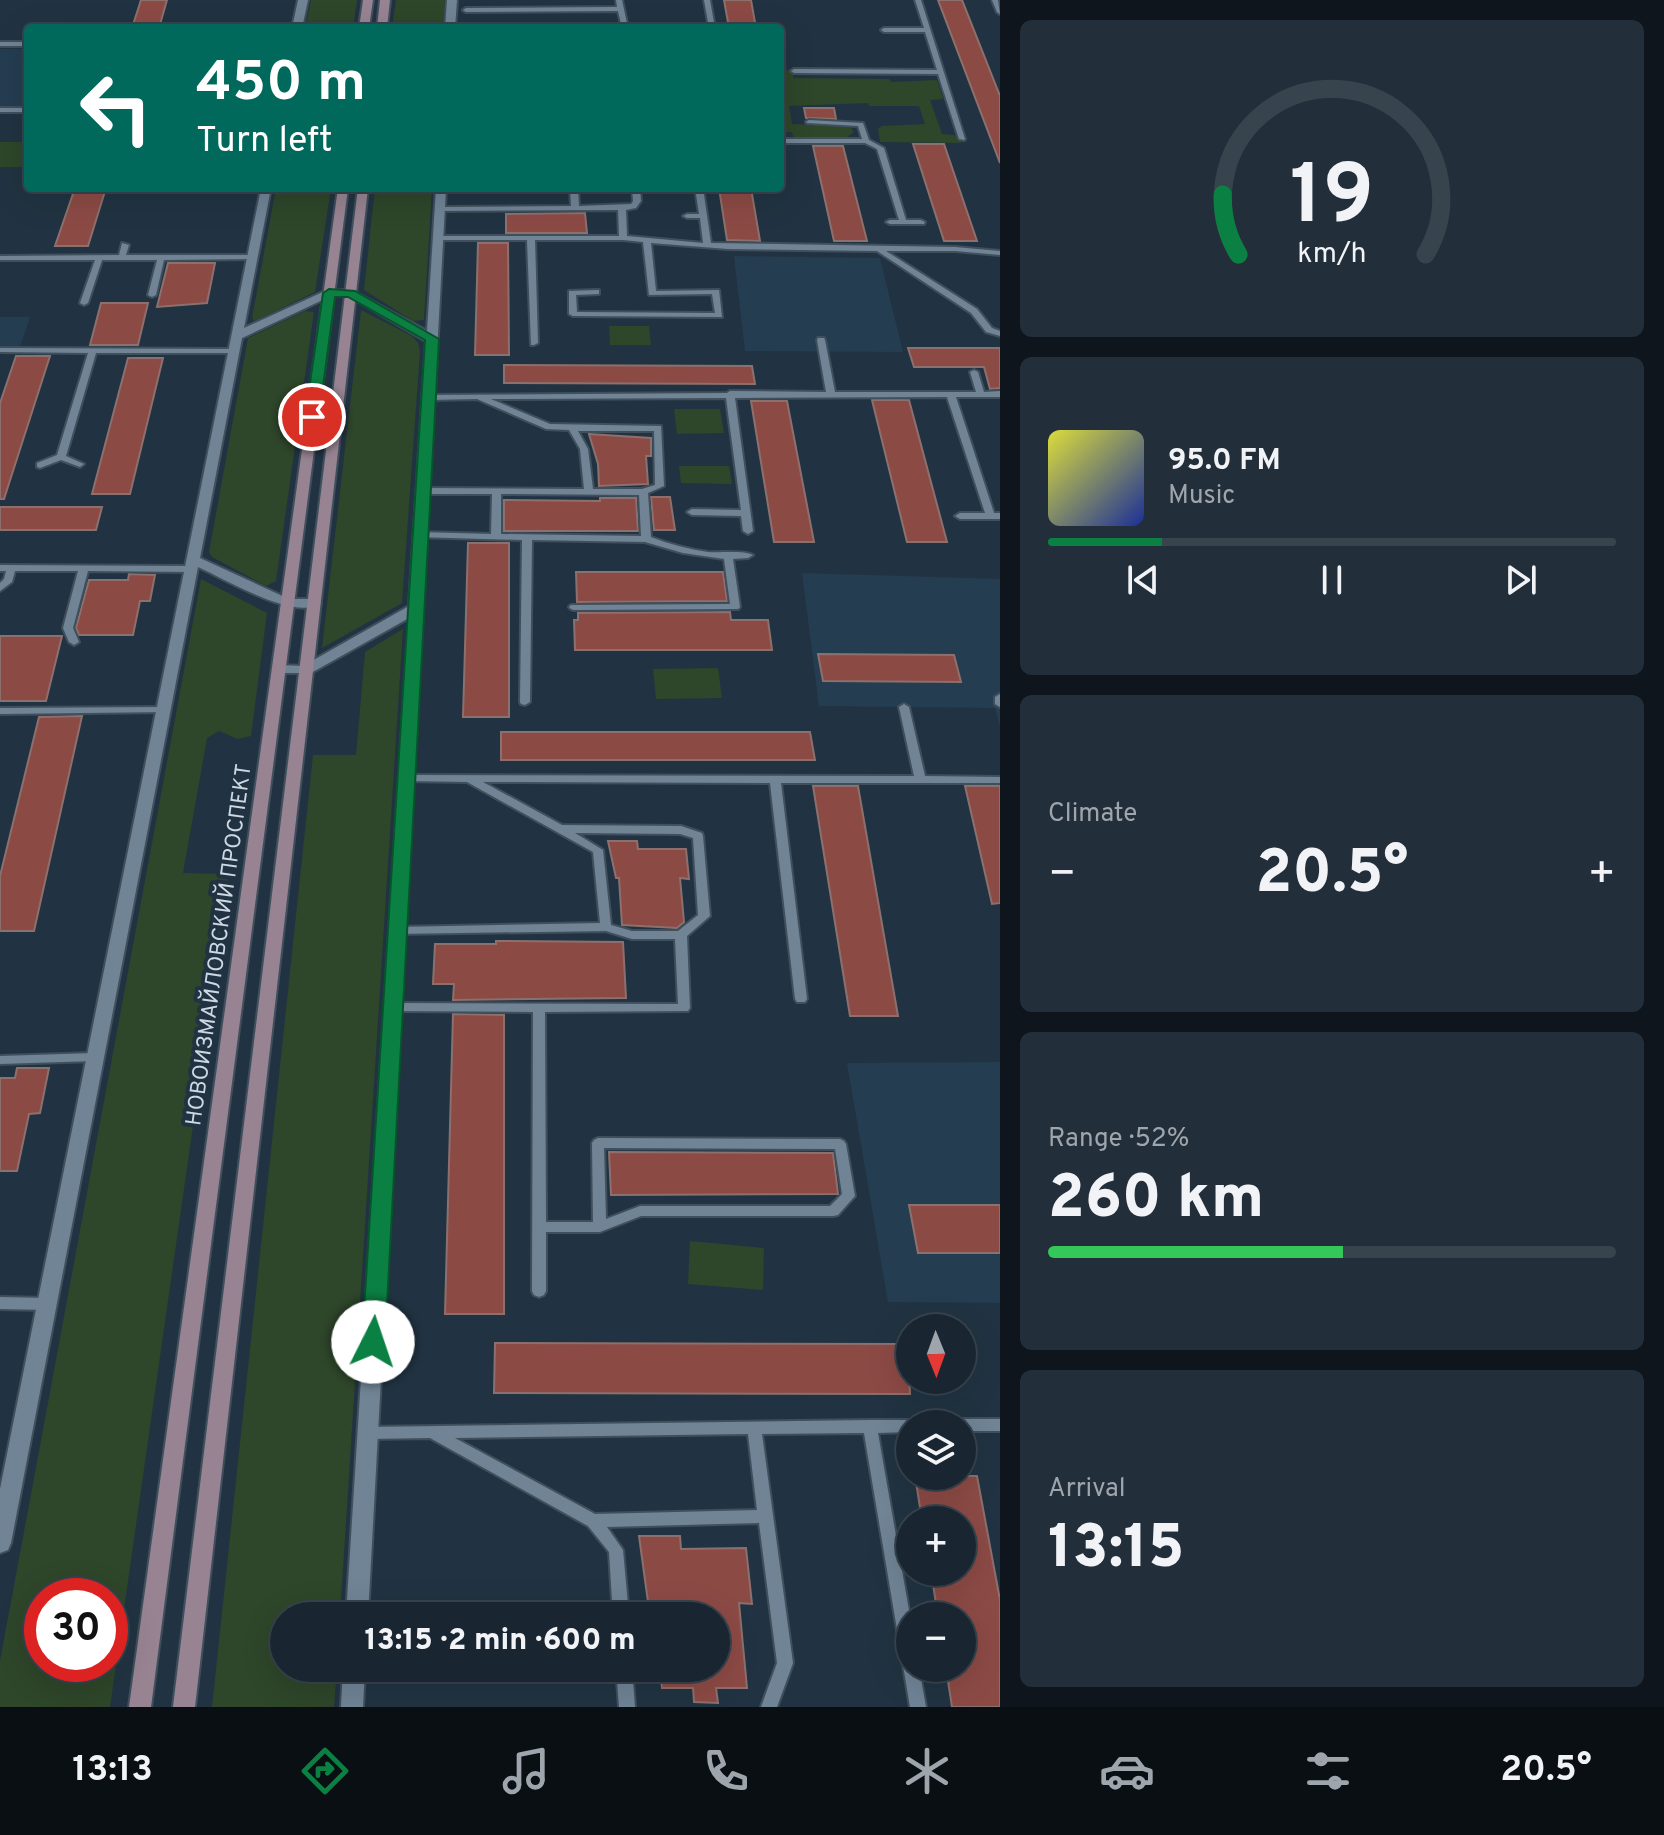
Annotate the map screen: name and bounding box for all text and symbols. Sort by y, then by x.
text: 450 m [196,50,366,120]
icon: left [64,56,168,160]
text: Turn left [196,119,333,165]
text: 19 [1290,147,1374,252]
text: km/h [1297,237,1367,273]
pin [278,383,346,451]
icon: arrive [290,395,334,439]
text: 95.0 FM [1168,443,1281,480]
text: Music [1168,480,1235,513]
icon: previous [1121,558,1165,602]
icon: pause [1310,558,1354,602]
icon: next [1499,558,1543,602]
street label: НОВОИЗМАЙЛОВСКИЙ ПРОСПЕКТ [178,762,259,1128]
text: Climate [1048,798,1137,831]
text: 20.5° [1256,838,1408,914]
text: − [1048,848,1076,904]
text: + [1588,848,1616,904]
text: Range · 52% [1048,1123,1189,1156]
text: 260 km [1048,1163,1264,1239]
position arrow [331,1300,415,1384]
north arrow [896,1314,976,1394]
map controls [896,1314,976,1682]
button: layers [896,1410,976,1490]
text: Arrival [1048,1473,1126,1506]
button: + [896,1506,976,1586]
text: 13:15 [1048,1513,1184,1589]
speed limit sign: 30 [24,1578,128,1682]
button: − [896,1602,976,1682]
text: 13:15 · 2 min · 600 m [365,1623,636,1660]
icon: directions [297,1743,353,1799]
icon: music [498,1743,554,1799]
icon: phone [698,1743,754,1799]
icon: climate [899,1743,955,1799]
icon: car [1099,1743,1155,1799]
icon: filters [1300,1743,1356,1799]
text: 13:13 [72,1748,153,1794]
text: 20.5° [1500,1748,1592,1794]

